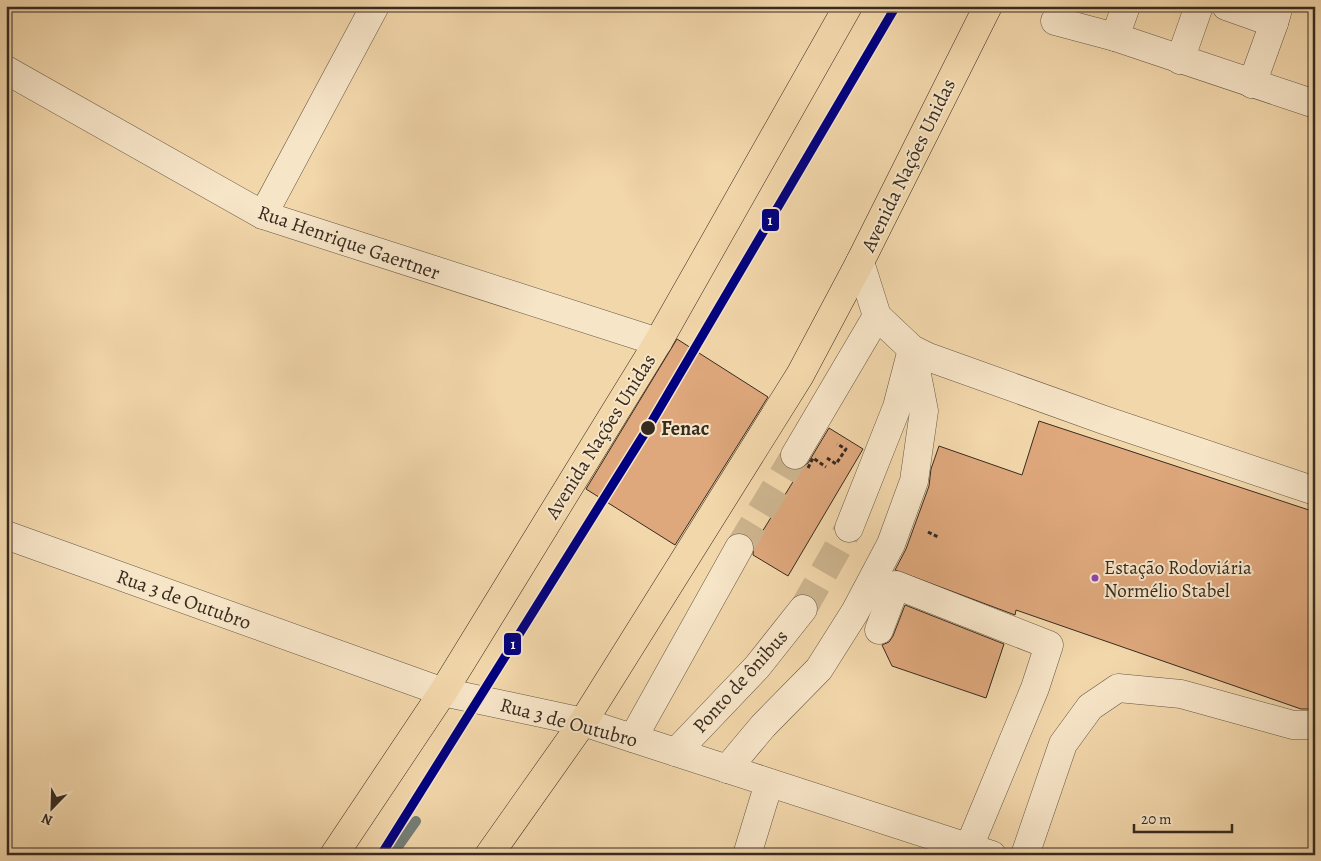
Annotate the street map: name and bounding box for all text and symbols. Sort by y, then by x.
street label: Avenida Nações Unidas [854,74,962,257]
street label: Rua Henrique Gaertner [254,199,444,286]
line badge: 1 [761,208,780,232]
text: 1 [767,211,773,230]
street label: Avenida Nações Unidas [538,349,662,525]
place label: Fenac [661,415,709,442]
marker: Fenac [639,419,657,437]
place label: Estação Rodoviária Normélio Stabel [1104,555,1252,604]
street label: Rua 3 de Outubro [113,563,255,636]
marker: Estação Rodoviária Normélio Stabel [1090,573,1100,583]
street label: Ponto de ônibus [687,624,794,739]
line badge: 1 [503,632,522,656]
text: 1 [510,635,516,654]
street label: Rua 3 de Outubro [497,691,641,754]
north arrow [28,784,78,834]
scale bar [1134,801,1231,833]
text: N [39,809,56,830]
text: 20 m [1141,809,1172,829]

